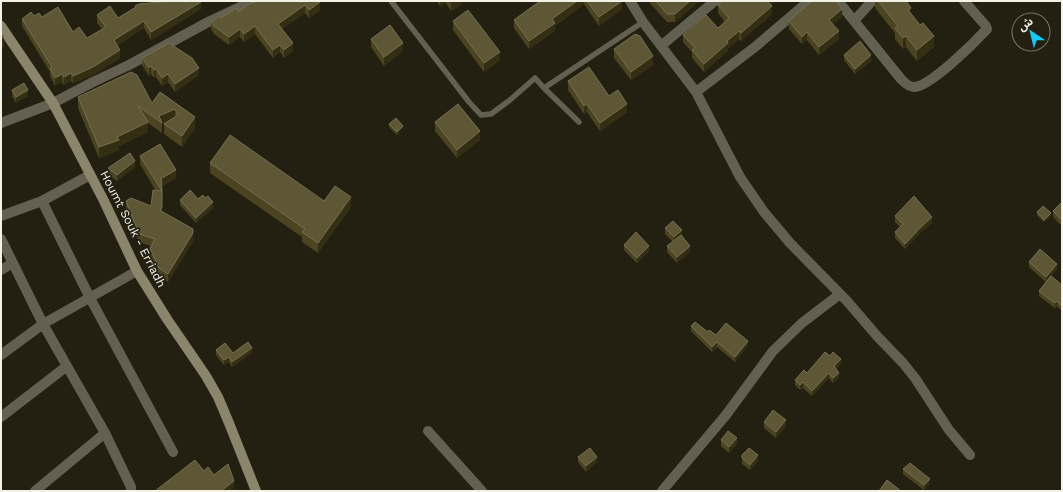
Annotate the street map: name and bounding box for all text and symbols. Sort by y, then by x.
north arrow [1011,12,1051,52]
text: ش [1016,15,1035,34]
street label: Houmt Souk - Erriadh [97,168,169,290]

